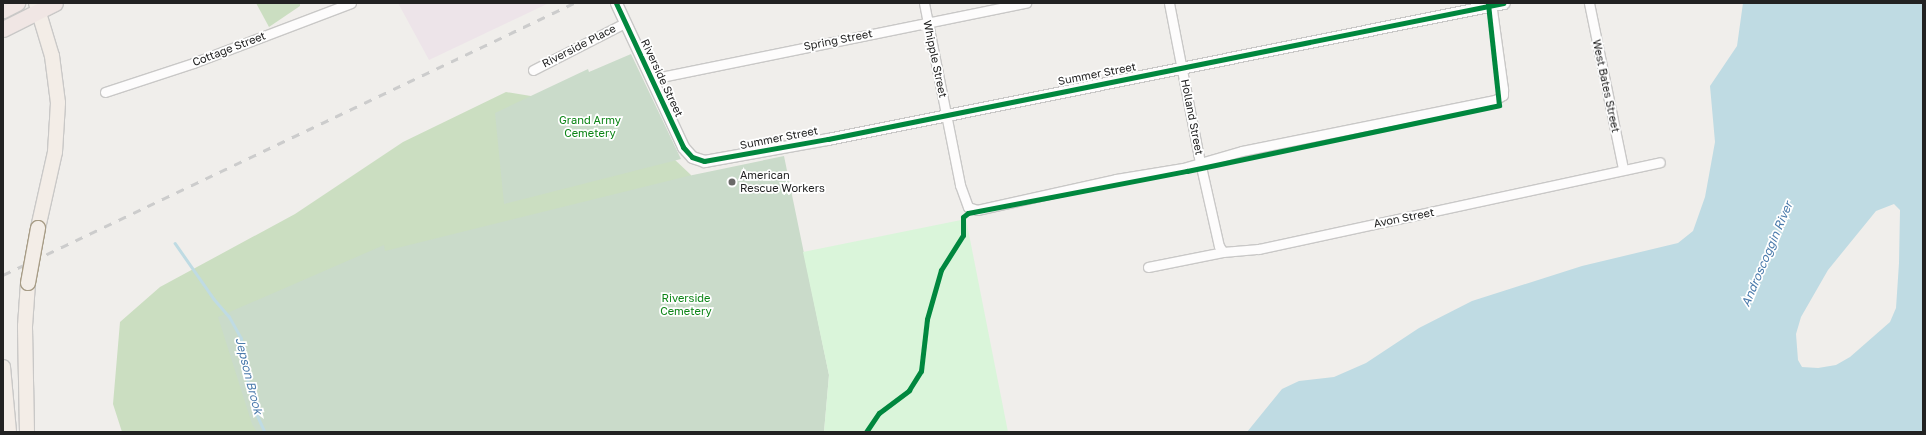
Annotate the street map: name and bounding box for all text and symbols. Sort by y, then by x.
street label: Whipple Street [920,19,950,99]
street label: Riverside Place [540,22,618,70]
street label: Spring Street [802,27,874,53]
street label: Cottage Street [190,29,268,69]
street label: Riverside Street [638,37,686,119]
street label: West Bates Street [1590,38,1622,134]
street label: Summer Street [1057,60,1137,88]
street label: Holland Street [1178,78,1206,156]
park label: Grand Army Cemetery [559,114,621,140]
street label: Summer Street [739,124,819,152]
place label: American Rescue Workers [740,169,825,195]
marker: American Rescue Workers [727,177,737,187]
water label: Androscoggin River [1738,199,1796,309]
street label: Avon Street [1373,206,1435,230]
park label: Riverside Cemetery [660,292,712,318]
water label: Jepson Brook [232,336,266,416]

